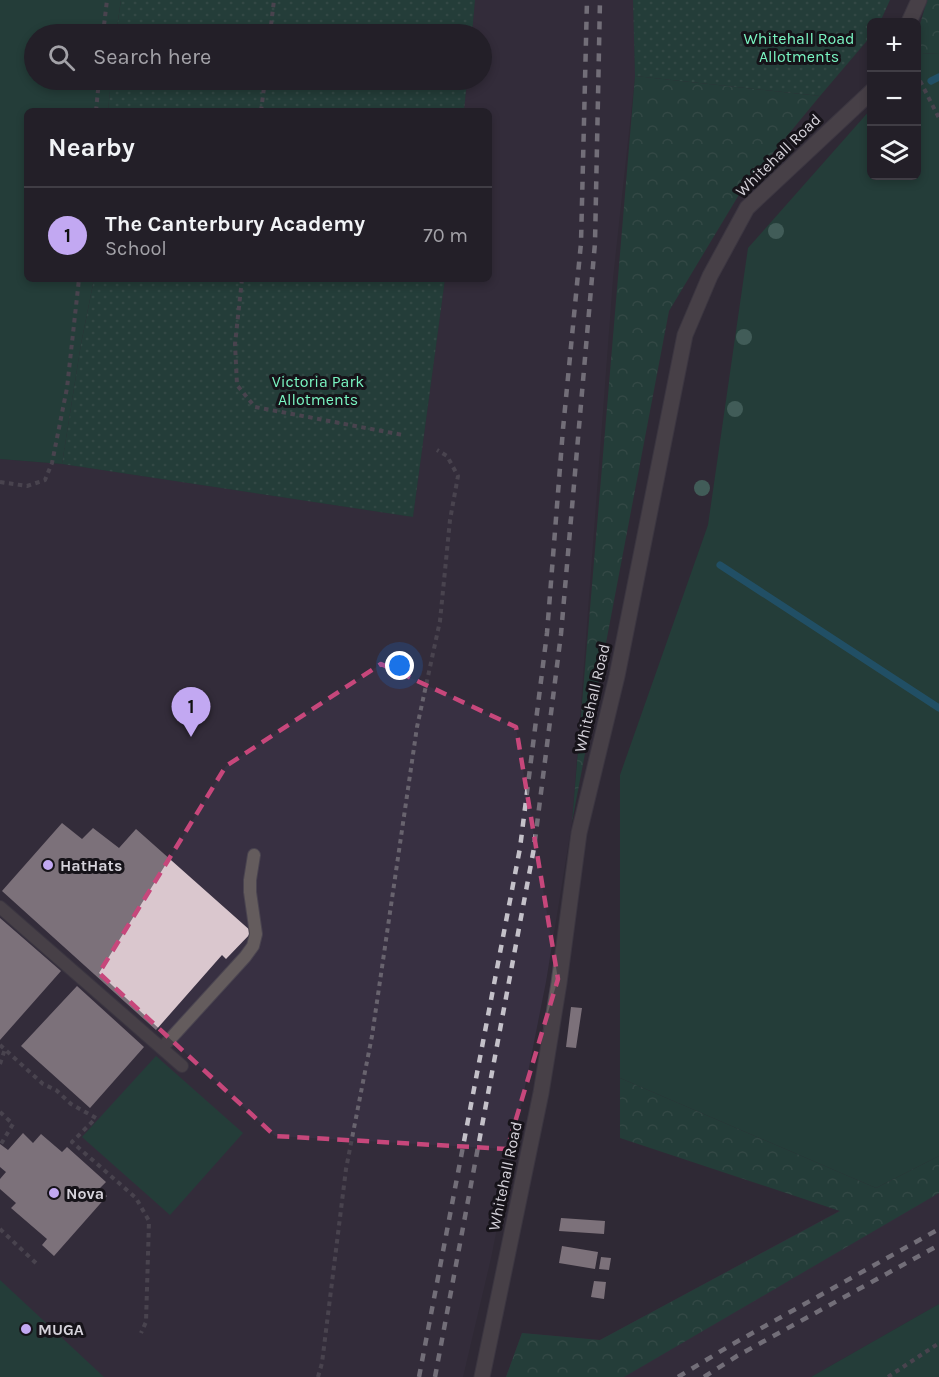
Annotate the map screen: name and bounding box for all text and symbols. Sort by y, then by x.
map controls [867,18,921,180]
button: + [867,18,921,72]
search box [24,24,492,90]
park label: Whitehall Road Allotments [743,29,855,66]
icon: search [45,41,78,74]
text: Search here [93,44,211,70]
button: − [867,72,921,126]
street label: Whitehall Road [731,110,825,200]
button: layers [867,126,921,180]
text: Nearby [48,132,135,163]
text: The Canterbury Academy [105,211,365,237]
text: 1 [64,224,71,247]
text: 70 m [423,224,468,247]
text: School [105,237,167,260]
park label: Victoria Park Allotments [272,372,364,409]
street label: Whitehall Road [570,642,614,754]
your location [385,651,414,680]
pin: 1 [172,688,210,737]
place label: HatHats [60,856,122,875]
marker: HatHats [41,858,55,872]
street label: Whitehall Road [484,1120,526,1232]
place label: Nova [66,1184,104,1203]
marker: Nova [47,1186,61,1200]
place label: MUGA [38,1320,84,1339]
marker: MUGA [19,1322,33,1336]

